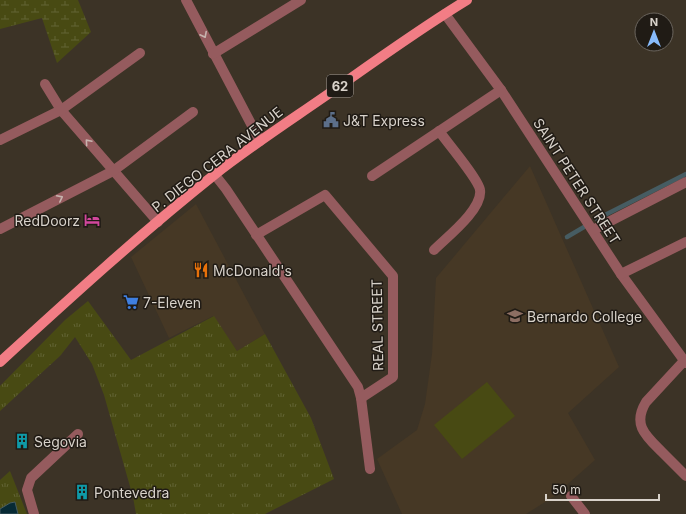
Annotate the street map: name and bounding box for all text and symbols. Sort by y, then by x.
north arrow [634,12,674,52]
text: N [650,15,658,29]
one-way arrow [199,31,207,38]
road number: 62 [327,75,353,97]
street label: P. DIEGO CERA AVENUE [148,103,286,215]
public building icon: J&T Express [322,111,340,129]
place label: J&T Express [343,112,425,129]
street label: SAINT PETER STREET [530,115,624,247]
one-way arrow [85,139,92,146]
one-way arrow [55,195,63,203]
hotel icon: RedDoorz [83,211,101,229]
place label: RedDoorz [15,212,80,229]
restaurant icon: McDonald's [192,261,210,279]
place label: McDonald's [213,262,292,279]
street label: REAL STREET [368,279,386,371]
supermarket icon: 7-Eleven [122,293,140,311]
place label: 7-Eleven [143,294,201,311]
school or university icon: Bernardo College [506,307,524,325]
place label: Bernardo College [527,308,642,325]
building icon: Segovia [13,432,31,450]
place label: Segovia [34,433,87,450]
scale bar [546,476,659,502]
text: 50 m [552,482,581,497]
building icon: Pontevedra [73,483,91,501]
place label: Pontevedra [94,484,169,501]

